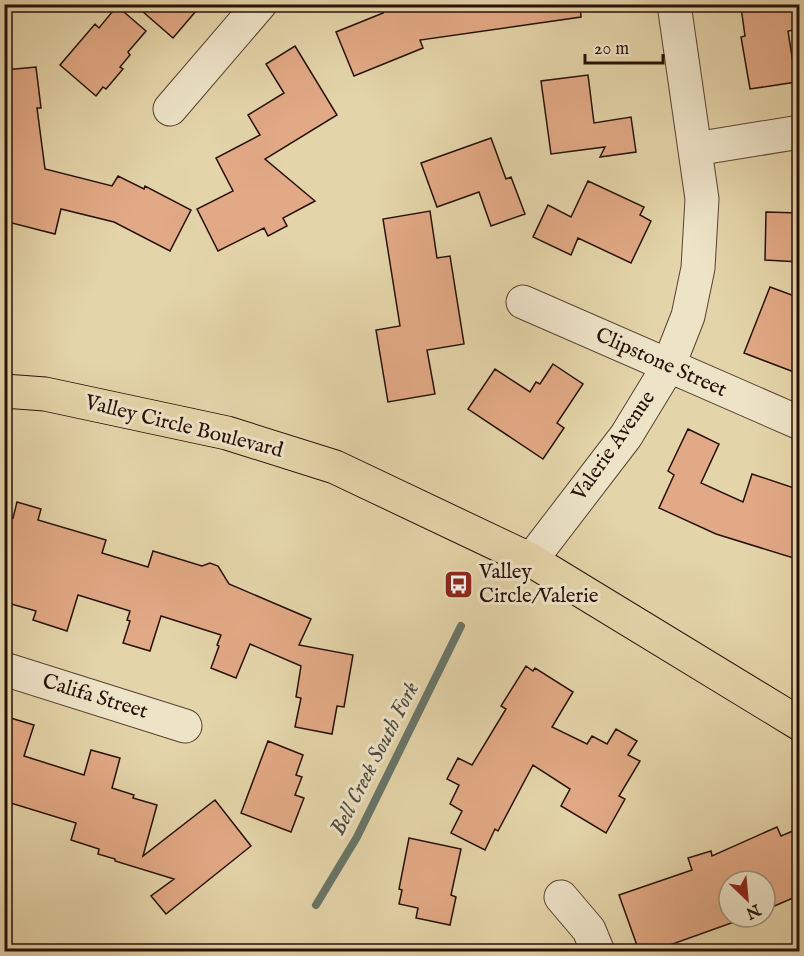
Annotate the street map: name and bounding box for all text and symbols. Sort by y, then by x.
scale bar [585,27,663,65]
text: 20 m [594,38,629,61]
street label: Clipstone Street [591,322,731,404]
street label: Valerie Avenue [566,385,662,507]
street label: Valley Circle Boulevard [81,389,287,465]
place label: Valley Circle/Valerie [478,559,599,610]
bus stop icon: Valley Circle/Valerie [442,568,474,600]
street label: Califa Street [39,668,151,726]
water label: Bell Creek South Fork [324,677,426,841]
north arrow [717,869,777,929]
text: N [742,898,764,923]

